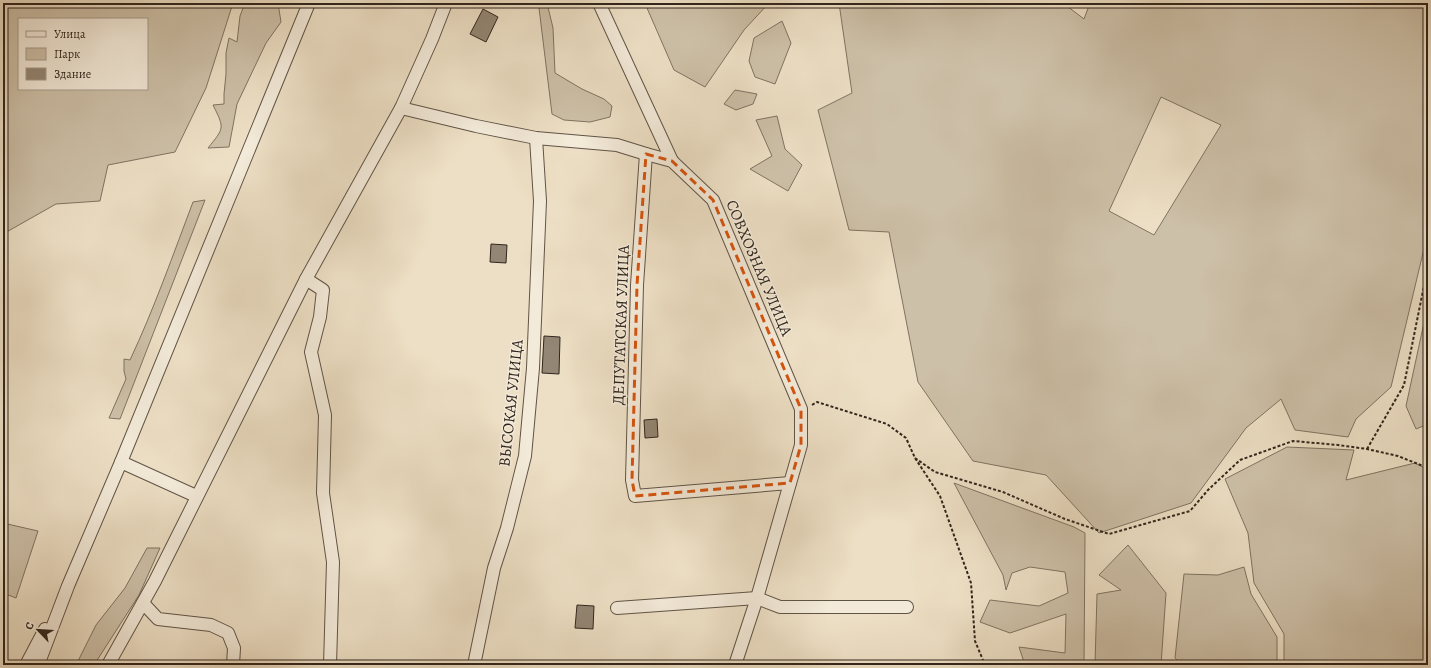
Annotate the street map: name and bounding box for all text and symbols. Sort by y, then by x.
legend [18,18,148,90]
text: Улица [54,26,86,42]
text: Парк [54,46,80,62]
text: Здание [54,66,91,82]
street label: СОВХОЗНАЯ УЛИЦА [720,197,798,340]
street label: ДЕПУТАТСКАЯ УЛИЦА [607,244,635,405]
street label: ВЫСОКАЯ УЛИЦА [493,338,529,468]
north arrow [18,610,58,650]
text: С [21,620,38,632]

